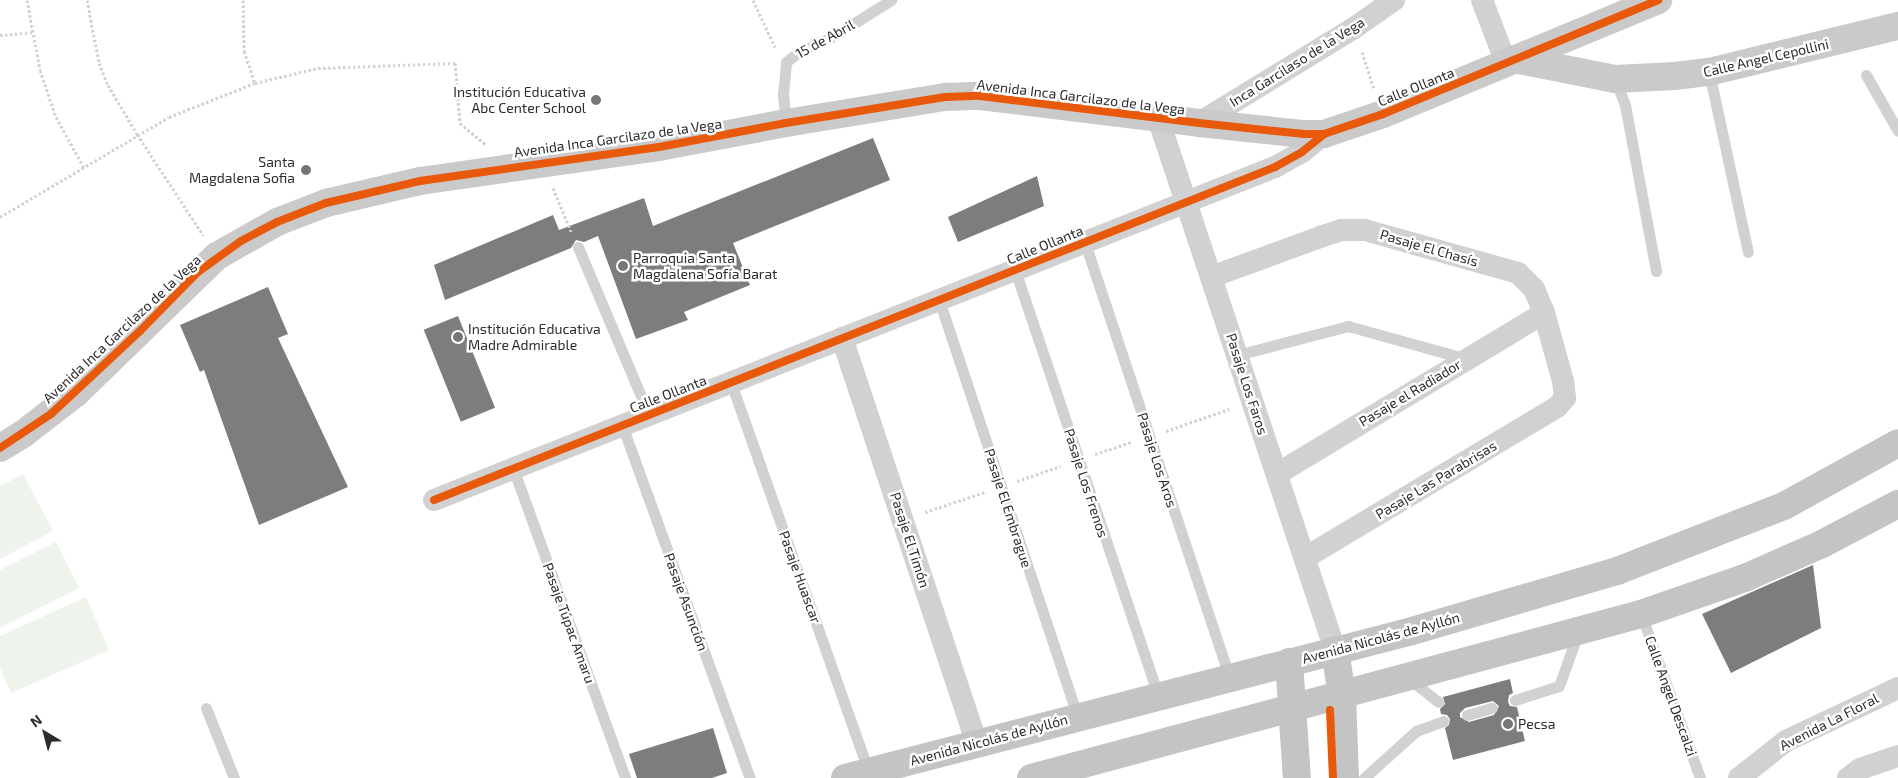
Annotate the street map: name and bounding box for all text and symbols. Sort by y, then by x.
street label: Inca Garcilaso de la Vega [1226,13,1368,111]
street label: 15 de Abril [793,16,857,62]
street label: Calle Angel Cepollini [1701,35,1831,81]
street label: Calle Ollanta [1375,64,1457,110]
street label: Avenida Inca Garcilazo de la Vega [976,76,1186,118]
place label: Institución Educativa Abc Center School [453,84,586,116]
marker: Institución Educativa Abc Center School [590,94,602,106]
street label: Avenida Inca Garcilazo de la Vega [513,115,723,161]
place label: Santa Magdalena Sofia [189,154,295,186]
marker: Santa Magdalena Sofia [299,163,313,177]
street label: Calle Ollanta [1004,222,1086,268]
street label: Pasaje El Chasís [1378,226,1480,270]
place label: Parroquia Santa Magdalena Sofía Barat [633,250,777,282]
street label: Avenida Inca Garcilazo de la Vega [39,251,205,407]
marker: Parroquia Santa Magdalena Sofía Barat [617,260,629,272]
place label: Institución Educativa Madre Admirable [468,321,601,354]
marker: Institución Educativa Madre Admirable [452,331,464,343]
street label: Pasaje Los Faros [1223,331,1271,437]
street label: Pasaje el Radiador [1356,356,1464,430]
street label: Calle Ollanta [627,372,709,416]
street label: Pasaje Los Aros [1134,410,1180,510]
street label: Pasaje Los Frenos [1060,426,1112,540]
street label: Pasaje Las Parabrisas [1372,437,1500,523]
street label: Pasaje El Embrague [981,446,1035,570]
street label: Pasaje El Timón [887,490,933,590]
street label: Pasaje Huascar [776,529,824,625]
street label: Pasaje Asunción [660,551,712,653]
street label: Pasaje Túpac Amaru [539,560,599,686]
street label: Avenida Nicolás de Ayllón [1300,609,1462,667]
street label: Calle Angel Descalzi [1641,633,1701,759]
street label: Avenida La Floral [1777,690,1881,754]
north arrow [20,708,70,758]
text: N [27,711,45,730]
street label: Avenida Nicolás de Ayllón [908,711,1070,769]
place label: Pecsa [1518,716,1555,732]
marker: Pecsa [1502,718,1514,730]

